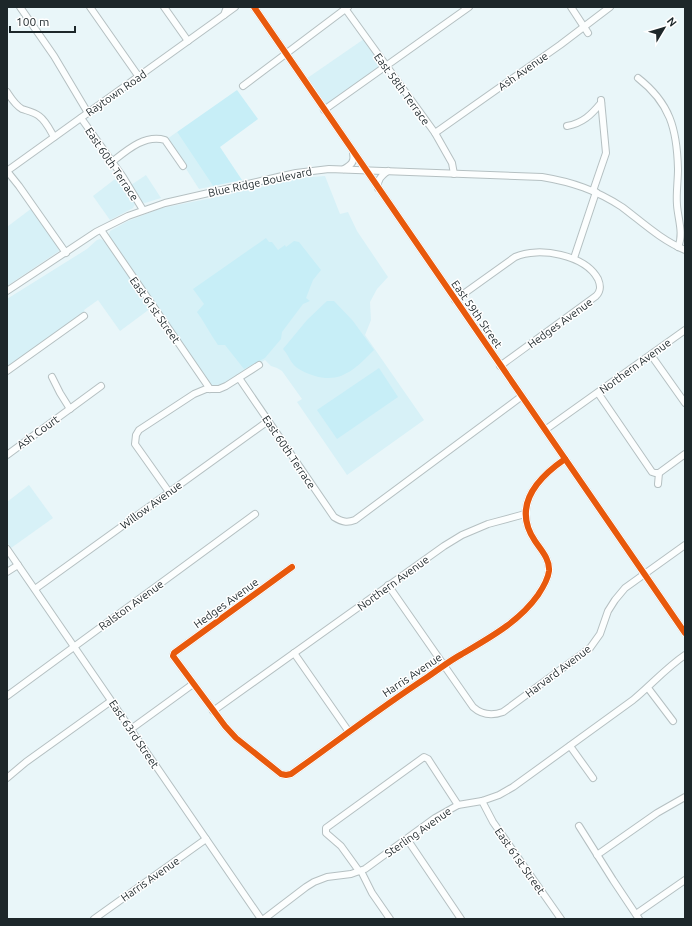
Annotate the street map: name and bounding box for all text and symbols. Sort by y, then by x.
scale bar [10,8,75,34]
north arrow [644,8,684,48]
text: 100 m [16,15,49,28]
text: N [665,15,679,29]
street label: Ash Avenue [496,49,550,93]
street label: East 58th Terrace [372,51,432,127]
street label: Raytown Road [83,68,149,118]
street label: East 60th Terrace [83,125,141,203]
street label: Blue Ridge Boulevard [207,165,313,199]
street label: East 61st Street [128,275,183,346]
street label: East 59th Street [449,278,505,351]
street label: Hedges Avenue [525,296,595,350]
street label: Northern Avenue [597,336,673,396]
street label: Ash Court [15,412,62,451]
street label: East 60th Terrace [260,413,318,491]
street label: Willow Avenue [118,479,184,531]
street label: Northern Avenue [355,553,431,613]
street label: Hedges Avenue [191,576,261,630]
street label: Ralston Avenue [96,578,166,632]
street label: Harvard Avenue [523,642,593,700]
street label: Harris Avenue [380,651,444,699]
street label: East 63rd Street [107,698,162,771]
street label: Sterling Avenue [383,805,453,859]
street label: East 61st Street [493,826,548,897]
street label: Harris Avenue [118,854,182,904]

